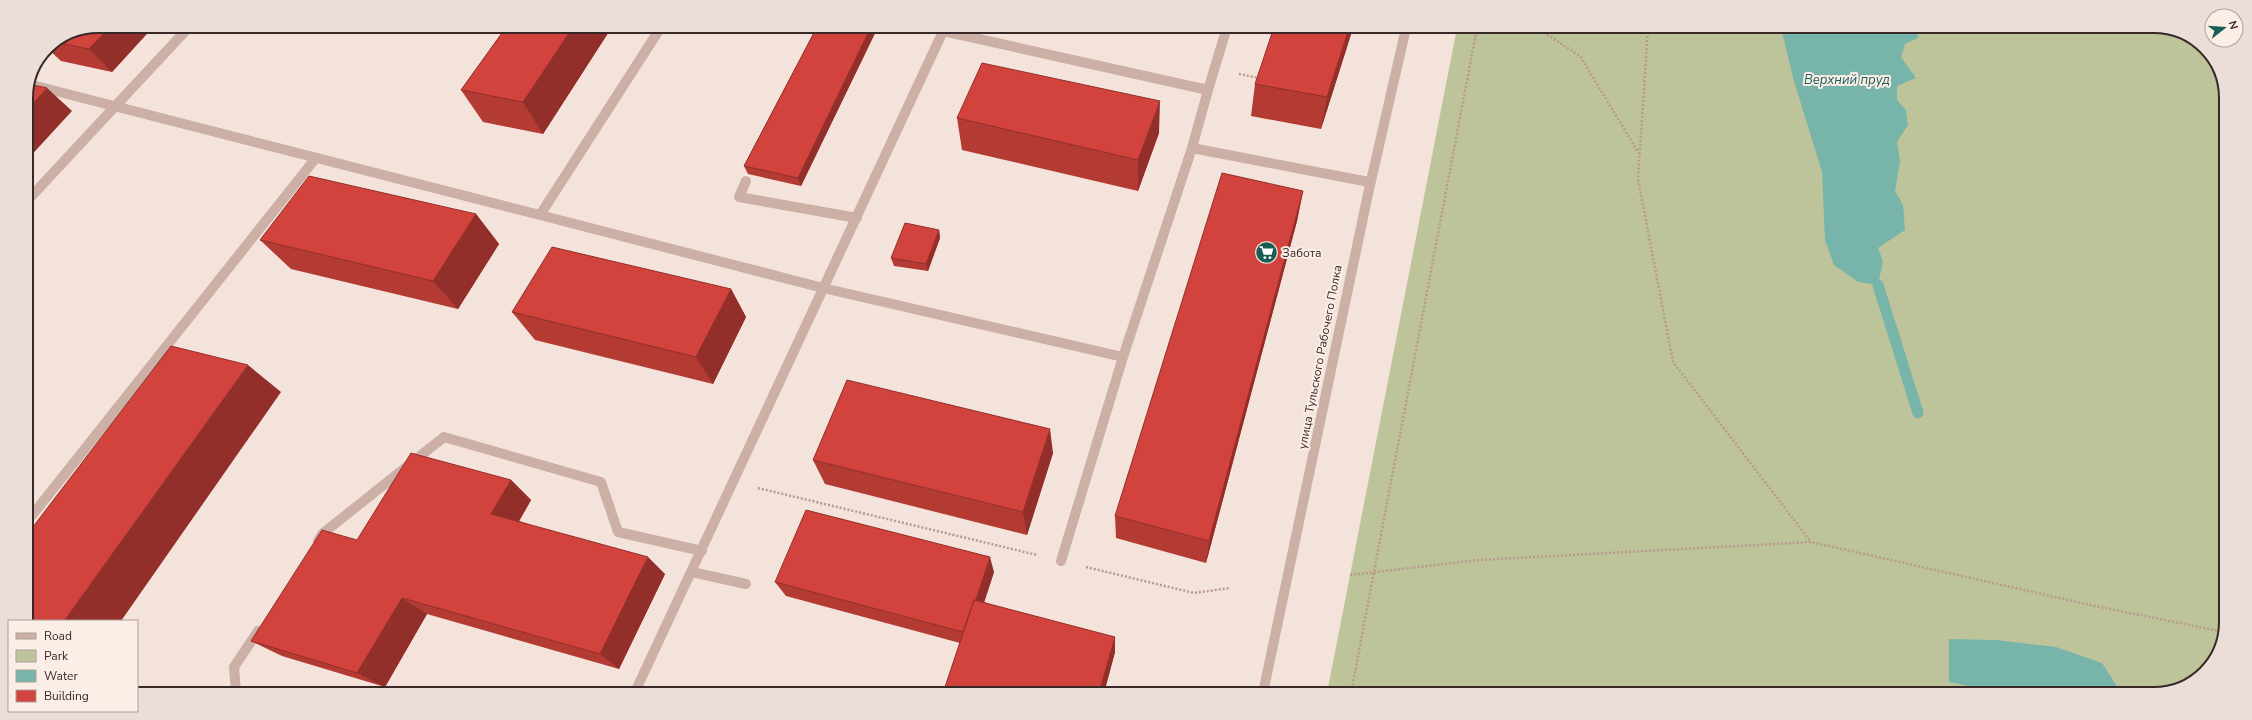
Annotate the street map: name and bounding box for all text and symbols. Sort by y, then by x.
north arrow [2204,8,2244,48]
text: N [2225,19,2241,31]
water label: Верхний пруд [1804,71,1890,89]
supermarket icon: Забота [1253,240,1279,266]
place label: Забота [1282,245,1322,261]
street label: улица Тульского Рабочего Полка [1294,264,1346,450]
legend [8,620,138,712]
text: Road [44,628,72,644]
text: Park [44,648,69,664]
text: Water [44,668,78,684]
text: Building [44,688,89,704]

